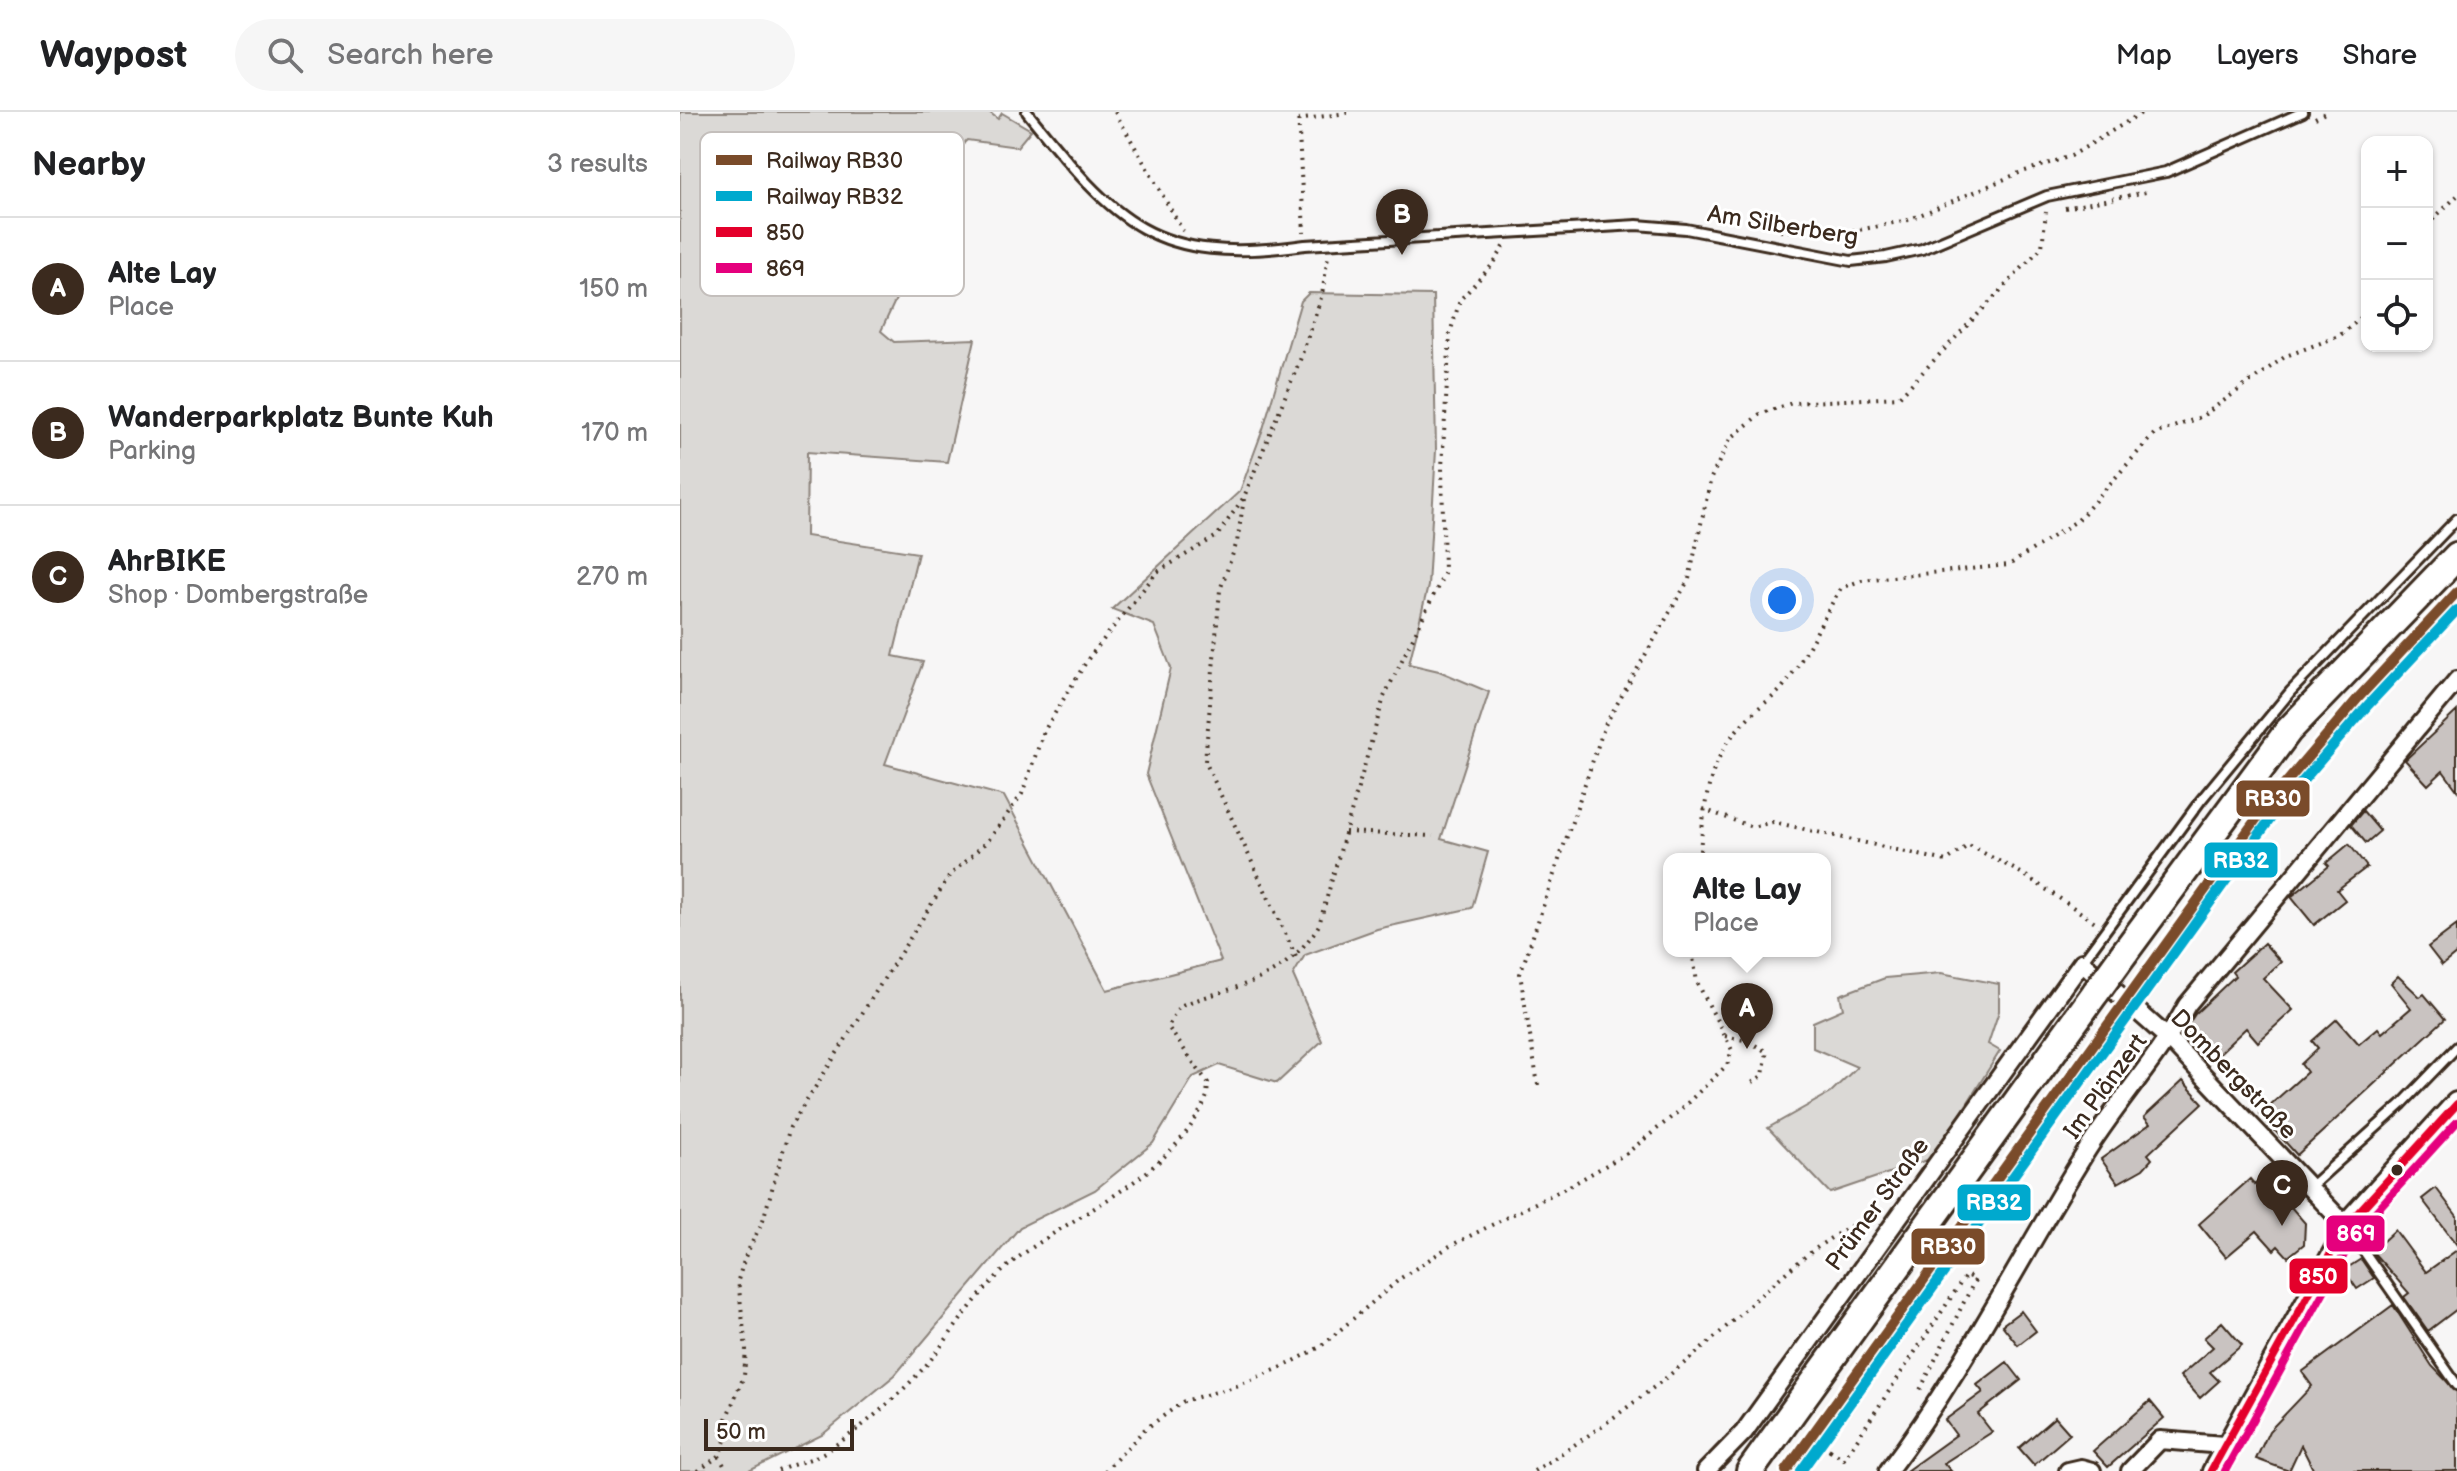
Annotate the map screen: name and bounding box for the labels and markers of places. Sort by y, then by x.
pin: B [1376,189,1428,255]
pin: A [1721,983,1773,1049]
pin: C [2256,1160,2308,1226]
unlabelled marker [2389,1162,2405,1178]

